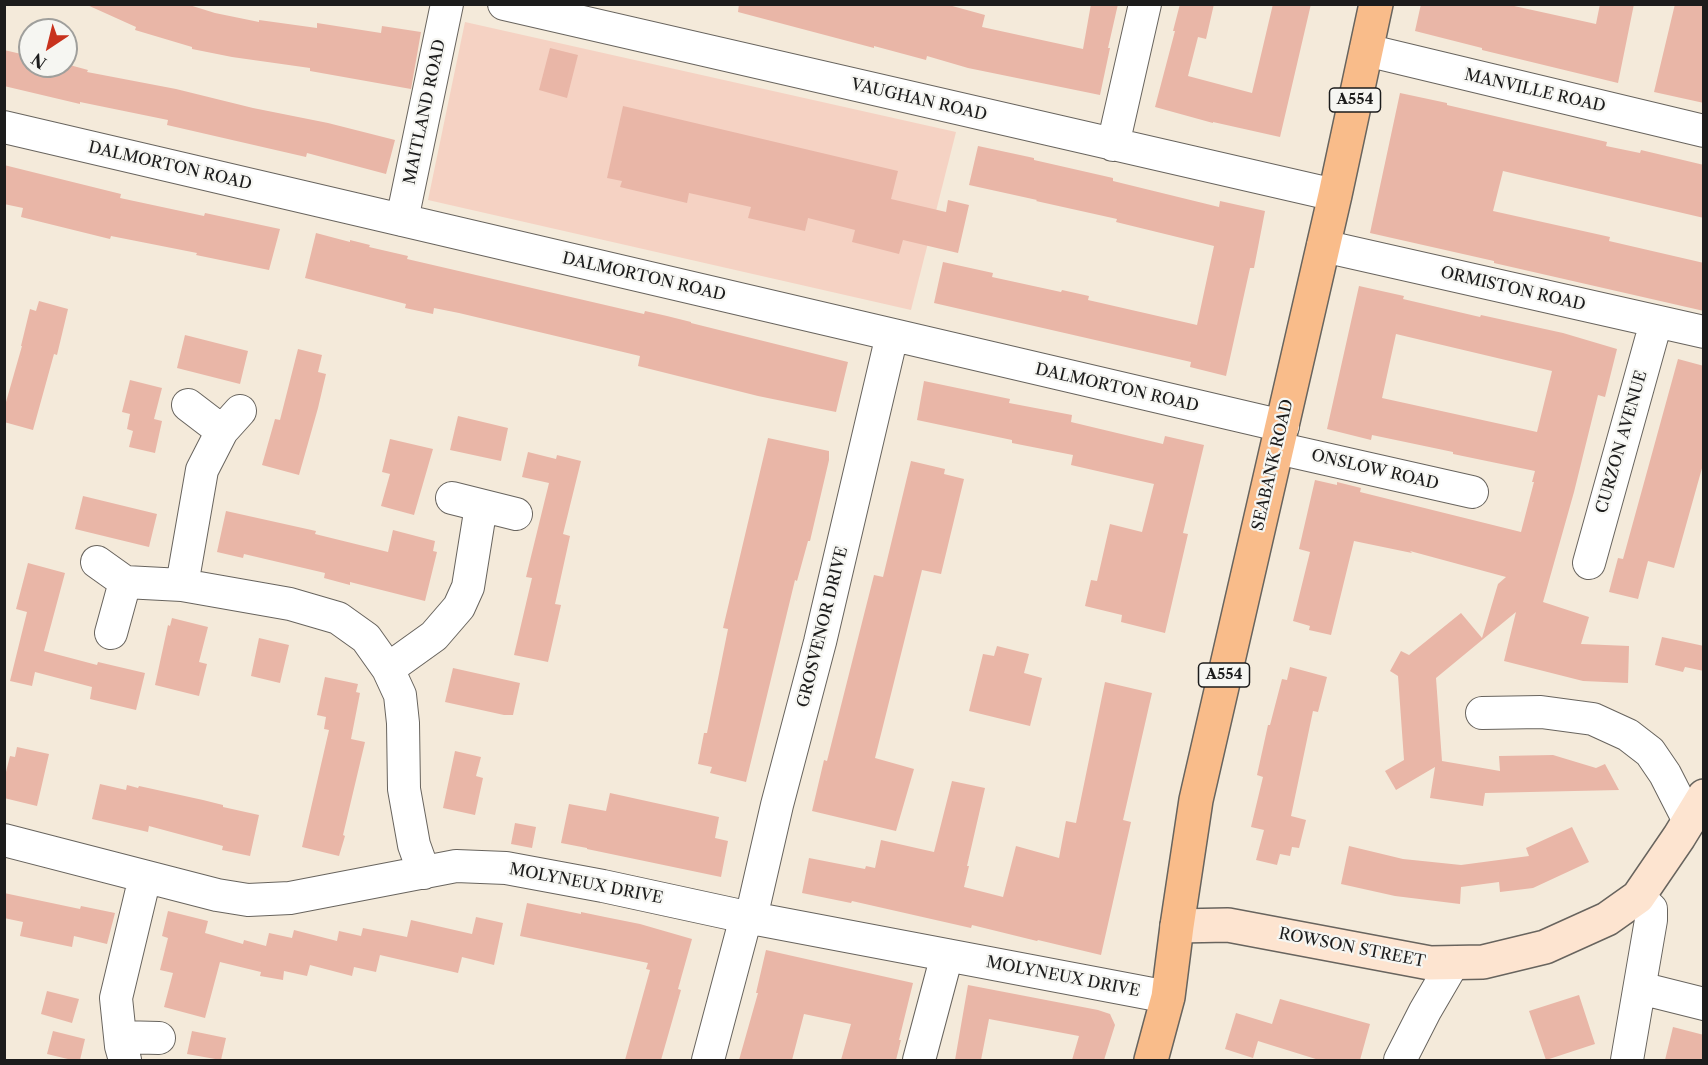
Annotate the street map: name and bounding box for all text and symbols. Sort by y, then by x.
north arrow [18,18,78,78]
street label: MAITLAND ROAD [400,38,450,186]
text: N [27,49,50,73]
street label: MANVILLE ROAD [1463,65,1607,117]
street label: VAUGHAN ROAD [849,75,989,125]
road number: A554 [1330,88,1380,112]
street label: DALMORTON ROAD [86,138,254,194]
street label: DALMORTON ROAD [560,249,728,305]
street label: ORMISTON ROAD [1439,263,1587,315]
street label: DALMORTON ROAD [1033,360,1201,416]
street label: CURZON AVENUE [1592,368,1652,516]
street label: SEABANK ROAD [1249,397,1297,533]
street label: ONSLOW ROAD [1309,446,1441,494]
street label: GROSVENOR DRIVE [794,545,852,709]
road number: A554 [1198,663,1250,687]
street label: MOLYNEUX DRIVE [508,860,664,908]
street label: ROWSON STREET [1277,924,1427,972]
street label: MOLYNEUX DRIVE [985,953,1141,1001]

